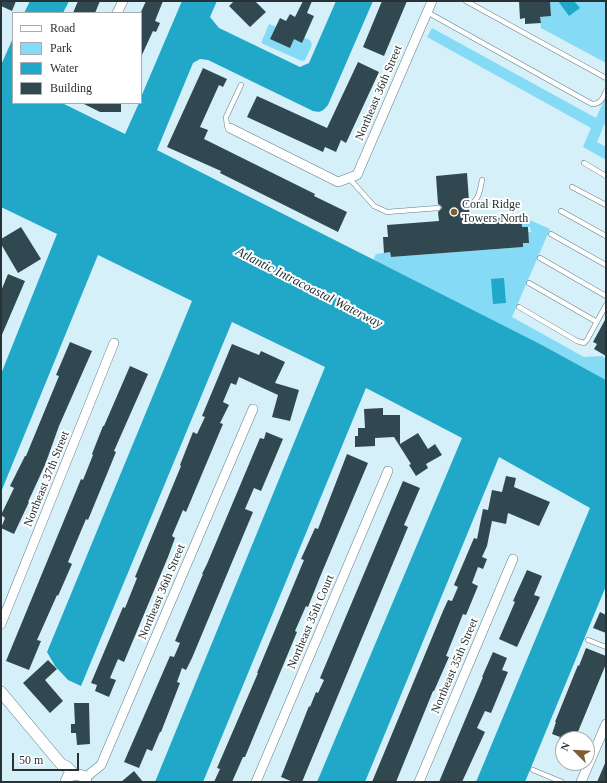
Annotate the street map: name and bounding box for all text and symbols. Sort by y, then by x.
legend [12,12,142,104]
text: Road [50,21,75,35]
text: Park [50,41,72,55]
street label: Northeast 36th Street [352,43,406,143]
text: Water [50,61,78,75]
text: Building [50,81,92,95]
place label: Coral Ridge Towers North [462,198,528,226]
marker: Coral Ridge Towers North [449,207,459,217]
water label: Atlantic Intracoastal Waterway [233,244,385,332]
street label: Northeast 37th Street [21,429,73,529]
street label: Northeast 36th Street [135,542,189,642]
street label: Northeast 35th Court [285,573,337,671]
street label: Northeast 35th Street [428,616,482,716]
north arrow [555,731,595,771]
text: N [558,740,572,753]
scale bar [14,745,81,771]
text: 50 m [19,753,43,767]

